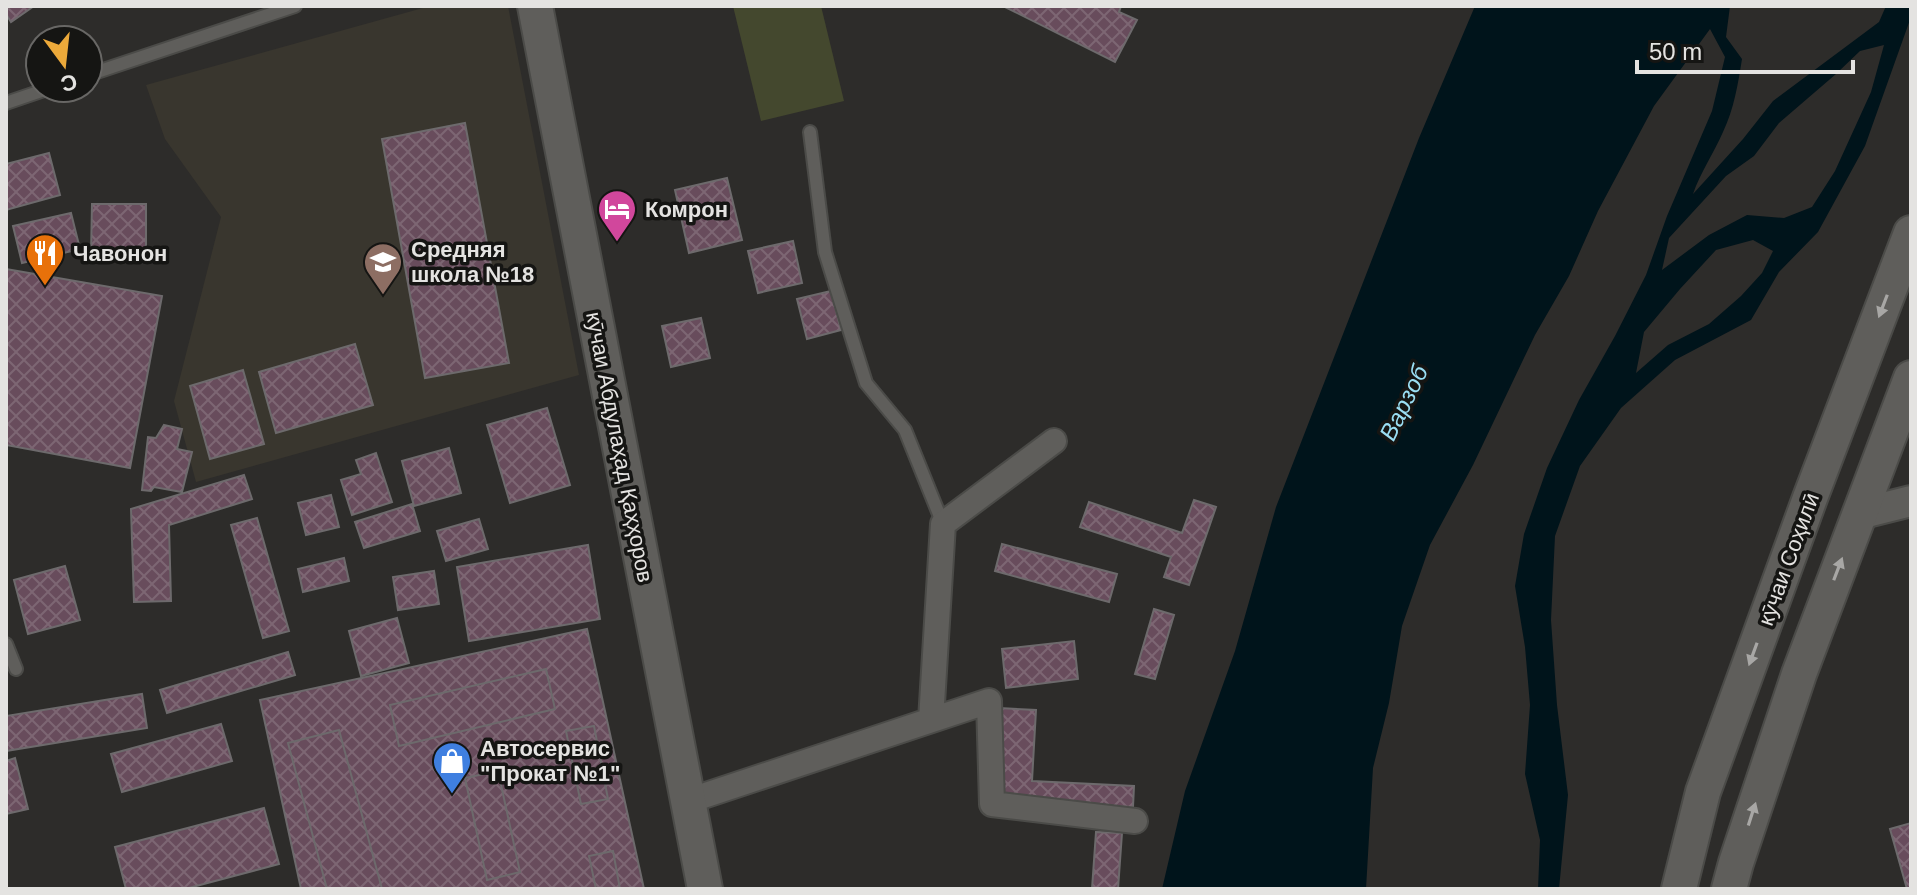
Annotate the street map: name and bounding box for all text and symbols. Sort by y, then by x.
north arrow [24,24,104,104]
scale bar [1637,24,1853,74]
text: 50 m [1649,38,1702,65]
text: С [58,69,80,97]
hotel icon: Комрон [596,188,638,243]
place label: Комрон [645,197,728,222]
restaurant icon: Чавонон [24,232,66,287]
place label: Средняя школа №18 [411,237,534,287]
place label: Чавонон [73,241,167,266]
school or university icon: Средняя школа №18 [362,241,404,296]
one-way arrow [1876,294,1889,318]
street label: кӯчаи Абдулаҳад Қаҳҳоров [581,310,658,584]
water label: Варзоб [1374,359,1434,445]
street label: кӯчаи Соҳилӣ [1753,489,1824,629]
one-way arrow [1832,557,1845,581]
one-way arrow [1746,642,1759,666]
place label: Автосервис "Прокат №1" [480,736,620,786]
shop icon: Автосервис "Прокат №1" [431,740,473,795]
one-way arrow [1747,802,1759,826]

